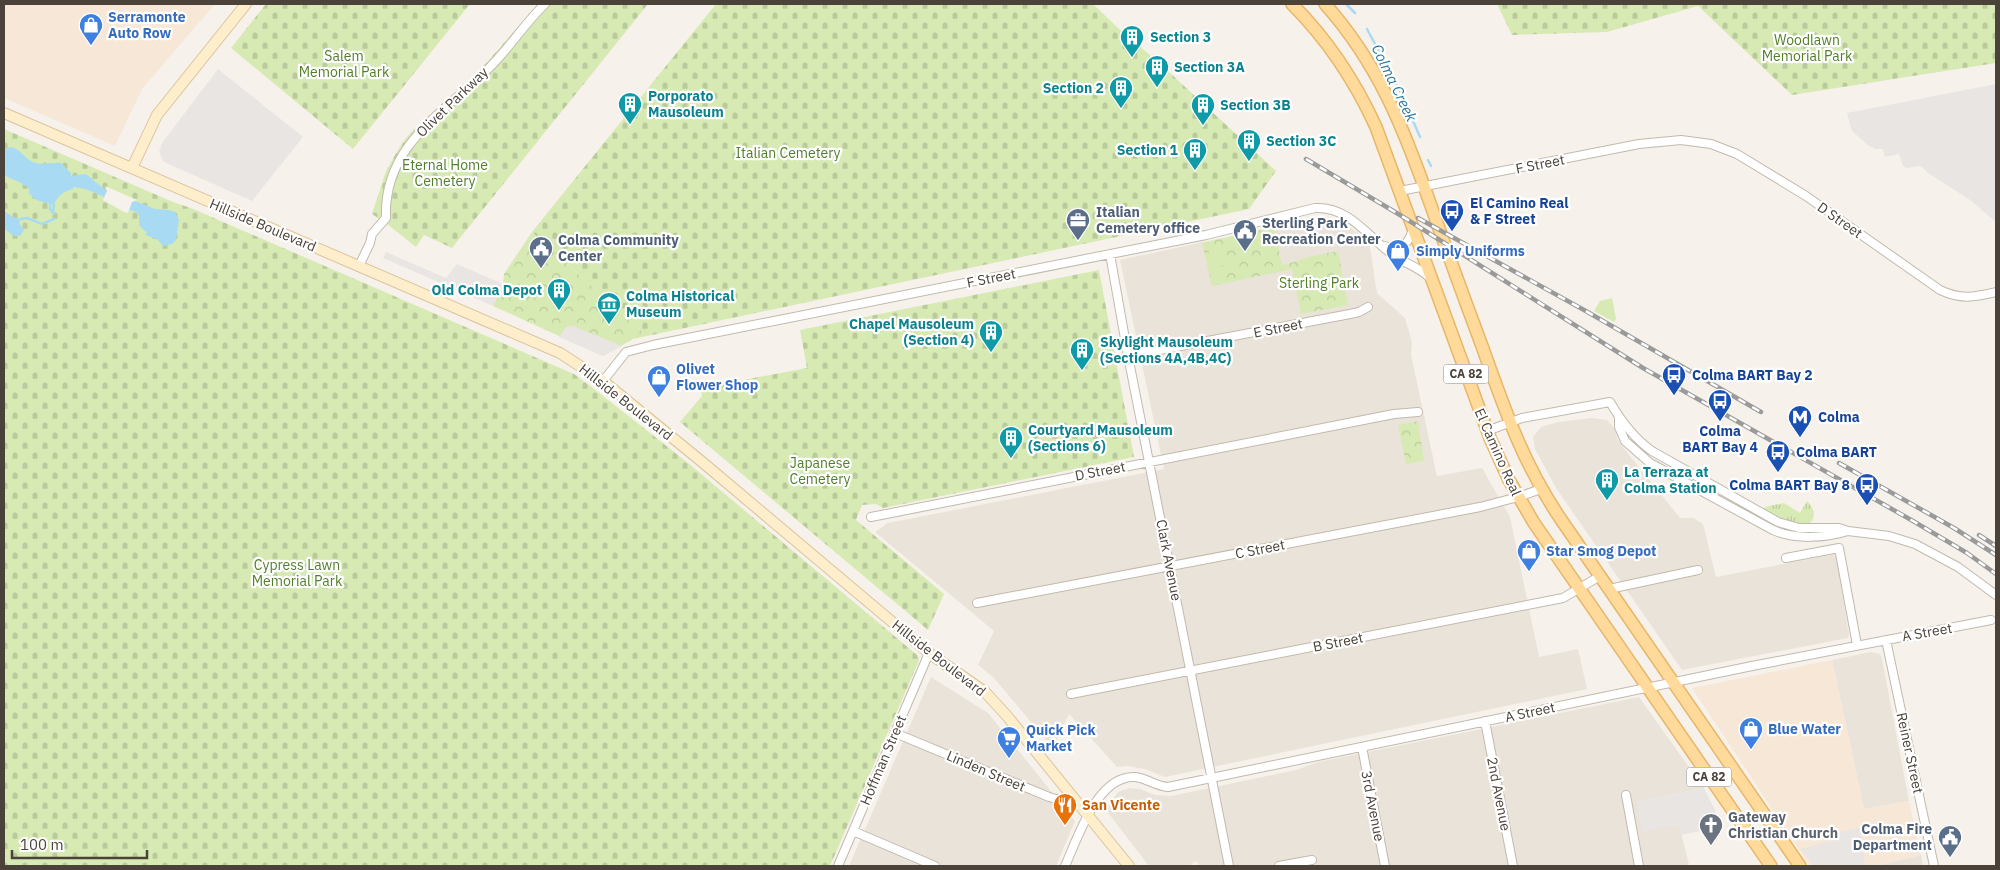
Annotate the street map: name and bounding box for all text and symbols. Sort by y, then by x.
place label: Serramonte Auto Row [108,8,186,42]
shop icon: Serramonte Auto Row [78,12,104,46]
building icon: Section 3 [1119,24,1145,58]
place label: Section 3 [1150,28,1211,46]
park label: Woodlawn Memorial Park [1762,31,1853,65]
water label: Colma Creek [1368,41,1421,125]
park label: Salem Memorial Park [299,47,390,81]
building icon: Section 3A [1144,54,1170,88]
place label: Section 3A [1174,58,1245,76]
street label: Olivet Parkway [412,63,492,141]
building icon: Section 2 [1108,75,1134,109]
place label: Section 2 [1043,79,1104,97]
place label: Porporato Mausoleum [648,87,724,121]
building icon: Porporato Mausoleum [617,91,643,125]
building icon: Section 3B [1190,92,1216,126]
place label: Section 3B [1220,96,1291,114]
building icon: Section 3C [1236,128,1262,162]
place label: Section 3C [1266,132,1336,150]
building icon: Section 1 [1182,137,1208,171]
place label: Section 1 [1117,141,1179,159]
park label: Italian Cemetery [735,144,841,162]
street label: F Street [1514,150,1566,178]
park label: Eternal Home Cemetery [402,156,488,190]
street label: Hillside Boulevard [207,194,319,256]
place label: El Camino Real & F Street [1470,194,1569,228]
bus stop icon: El Camino Real & F Street [1439,198,1465,232]
street label: D Street [1814,198,1866,242]
place label: Italian Cemetery office [1096,203,1200,237]
office icon: Italian Cemetery office [1065,207,1091,241]
place label: Sterling Park Recreation Center [1262,214,1381,248]
public building icon: Sterling Park Recreation Center [1232,218,1258,252]
place label: Colma Community Center [558,231,679,265]
public building icon: Colma Community Center [528,235,554,269]
shop icon: Simply Uniforms [1385,238,1411,272]
place label: Simply Uniforms [1416,242,1525,260]
street label: F Street [965,264,1017,292]
park label: Sterling Park [1279,274,1360,292]
building icon: Old Colma Depot [546,277,572,311]
place label: Old Colma Depot [432,281,542,299]
place label: Colma Historical Museum [626,287,734,321]
museum icon: Colma Historical Museum [596,291,622,325]
street label: E Street [1252,314,1304,342]
place label: Chapel Mausoleum (Section 4) [849,315,974,349]
building icon: Chapel Mausoleum (Section 4) [978,319,1004,353]
place label: Skylight Mausoleum (Sections 4A,4B,4C) [1100,333,1233,367]
building icon: Skylight Mausoleum (Sections 4A,4B,4C) [1069,337,1095,371]
street label: Hillside Boulevard [575,360,677,444]
place label: Olivet Flower Shop [676,360,758,394]
bus stop icon: Colma BART Bay 2 [1661,362,1687,396]
shop icon: Olivet Flower Shop [646,364,672,398]
road number: CA 82 [1444,364,1488,384]
place label: Colma BART Bay 2 [1692,366,1813,384]
bus stop icon: Colma BART Bay 4 [1707,388,1733,422]
metro station icon: Colma [1787,404,1813,438]
street label: El Camino Real [1471,405,1525,499]
place label: Colma [1818,408,1860,426]
place label: Courtyard Mausoleum (Sections 6) [1028,421,1173,455]
place label: Colma BART Bay 4 [1682,422,1758,456]
building icon: Courtyard Mausoleum (Sections 6) [998,425,1024,459]
bus stop icon: Colma BART [1765,439,1791,473]
place label: Colma BART [1796,443,1877,461]
park label: Japanese Cemetery [789,454,851,488]
street label: D Street [1073,457,1127,485]
place label: La Terraza at Colma Station [1624,463,1717,497]
building icon: La Terraza at Colma Station [1594,467,1620,501]
bus stop icon: Colma BART Bay 8 [1854,472,1880,506]
place label: Colma BART Bay 8 [1729,476,1850,494]
street label: Clark Avenue [1152,518,1186,603]
street label: C Street [1234,535,1287,563]
shop icon: Star Smog Depot [1516,538,1542,572]
place label: Star Smog Depot [1546,542,1656,560]
park label: Cypress Lawn Memorial Park [252,556,343,590]
street label: Hillside Boulevard [888,616,990,700]
street label: A Street [1900,619,1954,645]
street label: B Street [1311,628,1365,656]
street label: A Street [1503,698,1557,726]
street label: Reiner Street [1893,711,1927,795]
street label: Hoffman Street [856,712,910,808]
shop icon: Blue Water [1738,716,1764,750]
place label: Blue Water [1768,720,1841,738]
place label: Quick Pick Market [1026,721,1096,755]
supermarket icon: Quick Pick Market [996,725,1022,759]
street label: Linden Street [944,746,1028,796]
street label: 2nd Avenue [1483,756,1515,833]
road number: CA 82 [1686,768,1732,786]
street label: 3rd Avenue [1357,769,1389,843]
restaurant icon: San Vicente [1052,792,1078,826]
place label: San Vicente [1082,796,1160,814]
place label: Gateway Christian Church [1728,808,1838,842]
church icon: Gateway Christian Church [1698,812,1724,846]
place label: Colma Fire Department [1853,820,1932,854]
public building icon: Colma Fire Department [1937,824,1963,858]
scale bar [12,828,148,860]
text: 100 m [20,835,64,854]

